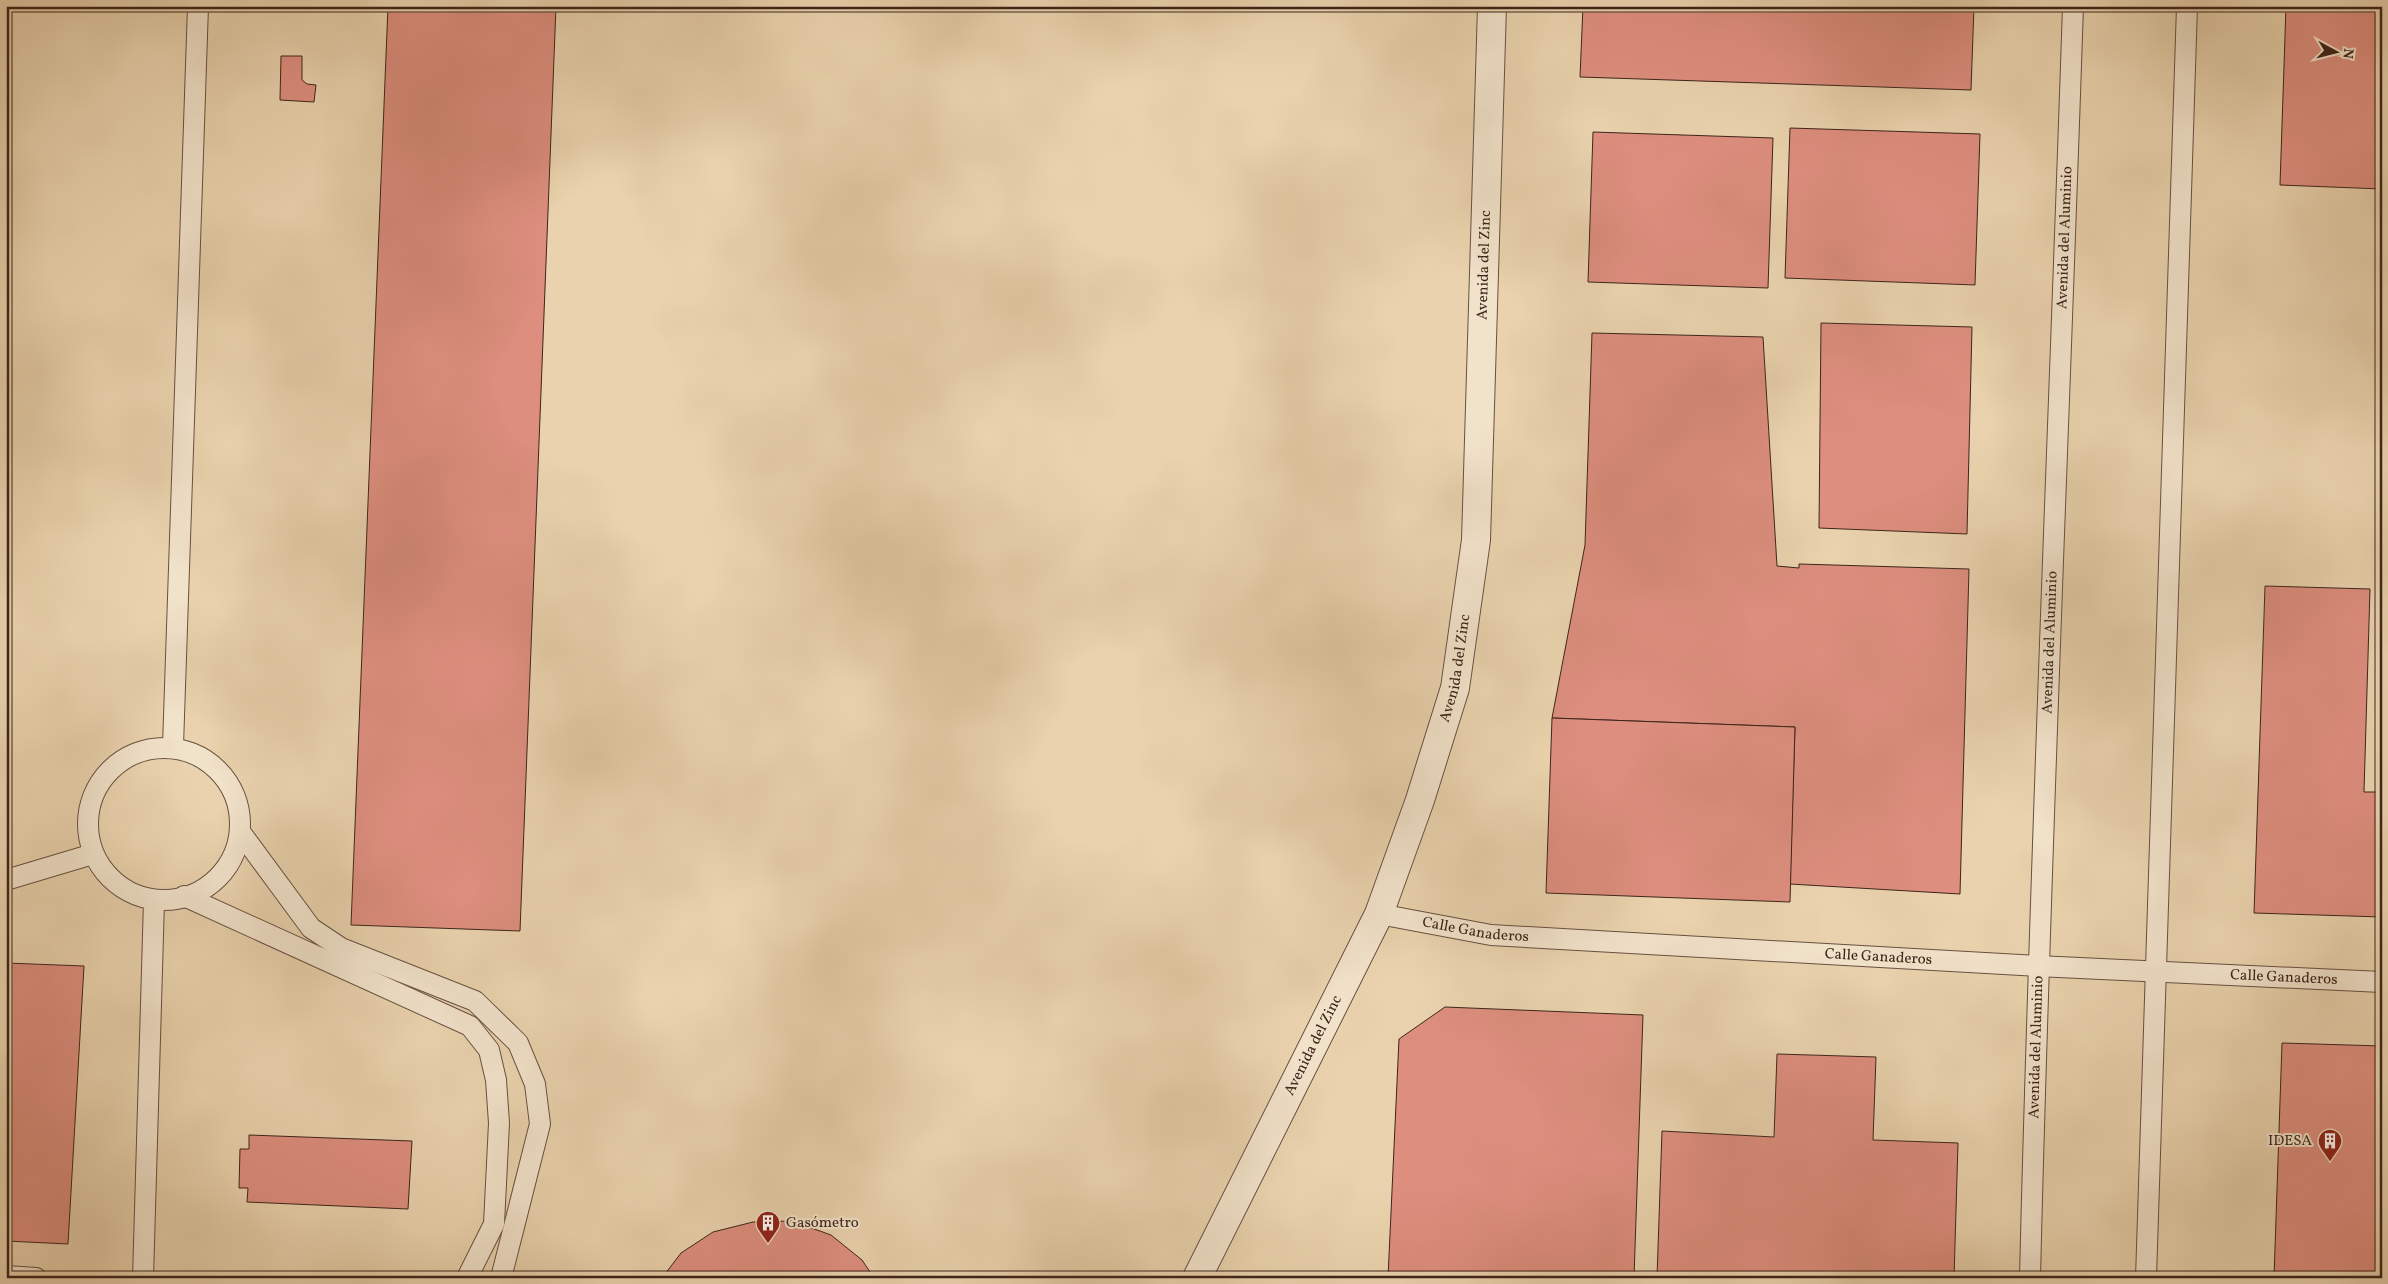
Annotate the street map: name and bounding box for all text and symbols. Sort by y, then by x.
north arrow [2310,28,2360,78]
text: N [2337,47,2357,60]
street label: Avenida del Aluminio [2052,166,2078,309]
street label: Avenida del Zinc [1472,210,1496,320]
street label: Avenida del Aluminio [2037,570,2063,714]
street label: Avenida del Zinc [1434,613,1476,725]
street label: Calle Ganaderos [1420,912,1529,948]
street label: Calle Ganaderos [1824,943,1933,971]
street label: Calle Ganaderos [2230,964,2338,990]
street label: Avenida del Aluminio [2024,975,2049,1119]
street label: Avenida del Zinc [1279,991,1347,1099]
building icon: IDESA [2317,1128,2343,1162]
place label: IDESA [2268,1131,2312,1152]
building icon: Gasómetro [755,1210,781,1244]
place label: Gasómetro [786,1213,859,1234]

